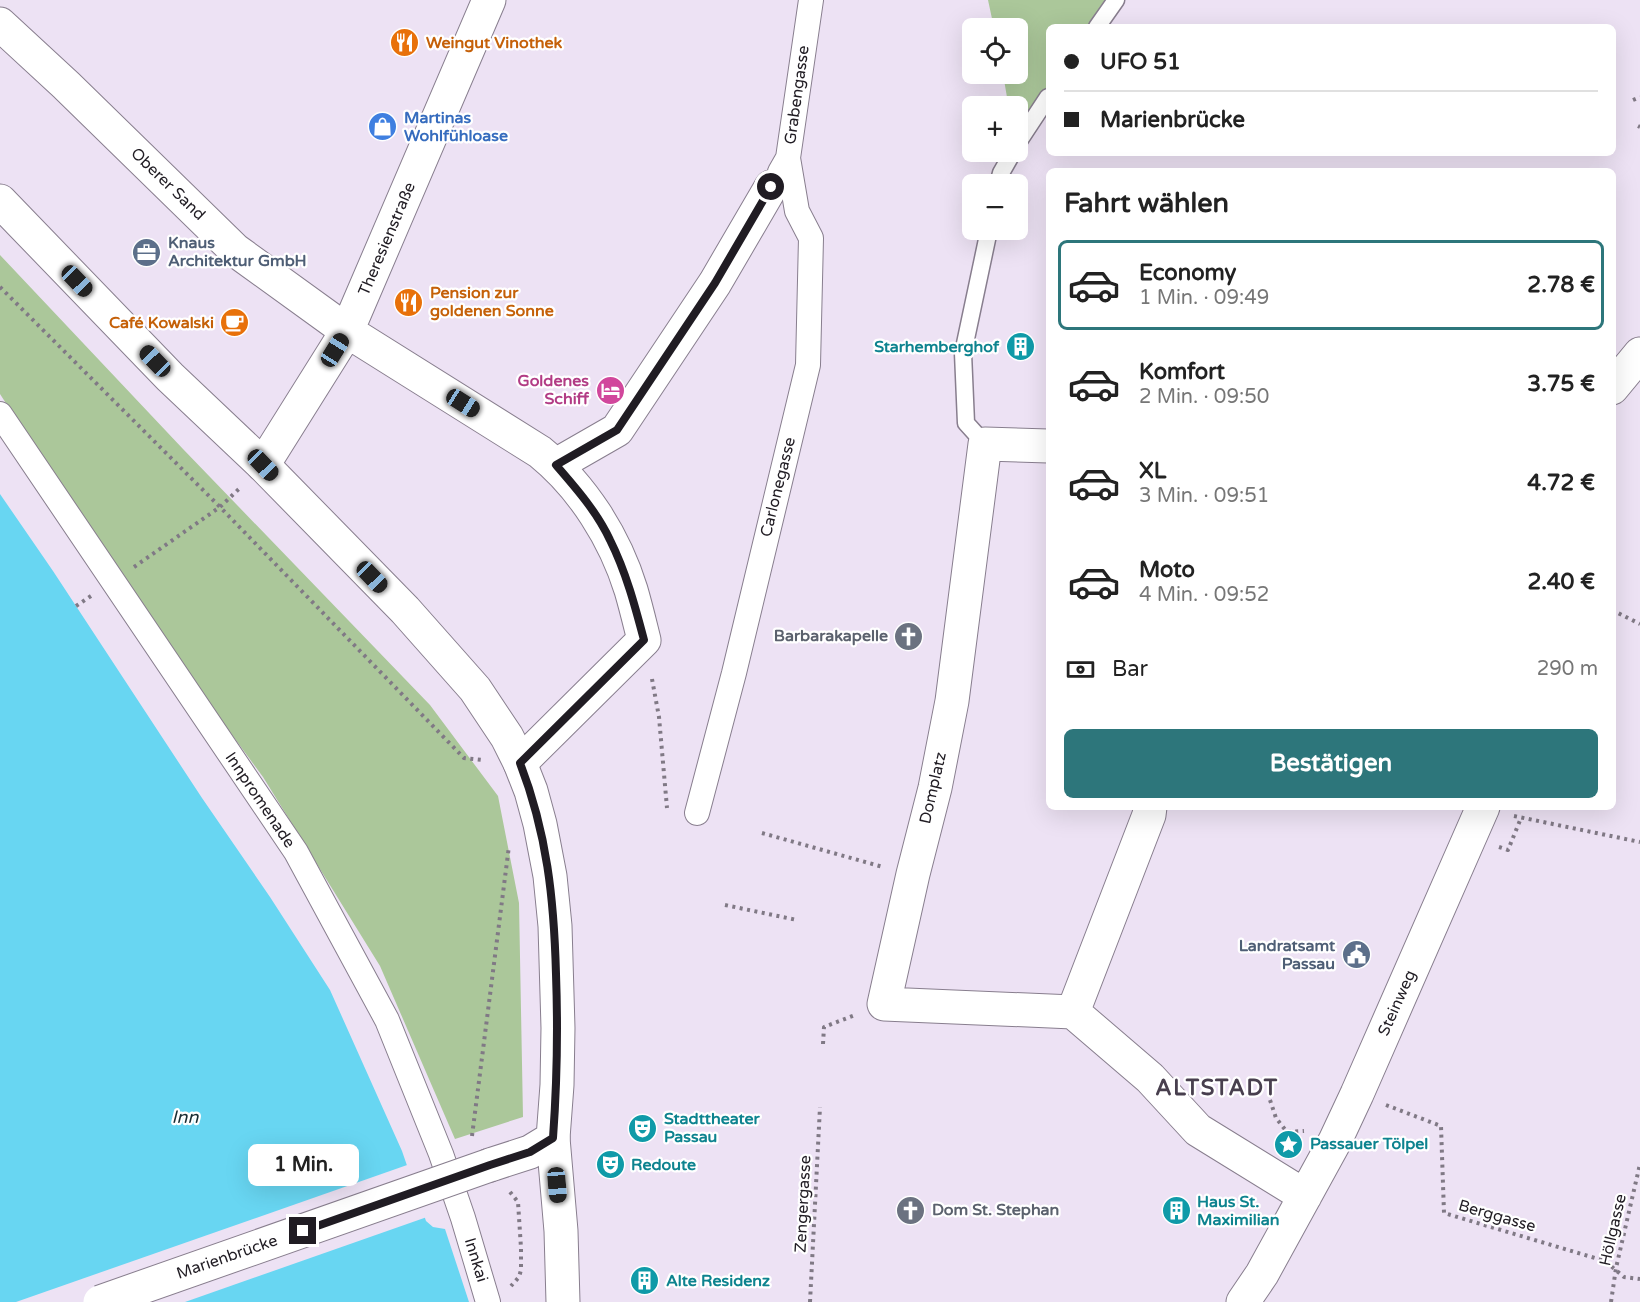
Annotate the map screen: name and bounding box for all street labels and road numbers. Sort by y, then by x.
street label: Grabengasse [780,44,814,146]
street label: Oberer Sand [127,143,209,225]
street label: Theresienstraße [354,179,420,299]
street label: Carlonegasse [756,435,800,539]
street label: Innpromenade [221,748,299,852]
street label: Domplatz [915,750,951,826]
street label: Steinweg [1374,967,1420,1039]
street label: Zengergasse [790,1155,816,1253]
street label: Höllgasse [1595,1192,1631,1268]
street label: Berggasse [1456,1195,1538,1237]
street label: Marienbrücke [174,1230,280,1284]
street label: Innkai [460,1235,492,1285]

